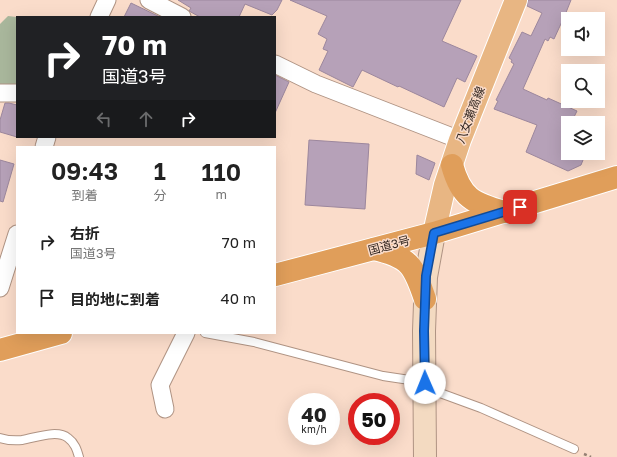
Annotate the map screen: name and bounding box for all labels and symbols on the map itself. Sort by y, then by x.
street label: 八女瀬高線 [452,84,488,146]
pin [503,190,537,224]
street label: 国道3号 [366,232,412,258]
position arrow [404,362,446,404]
speed limit sign: 50 [348,393,400,445]

